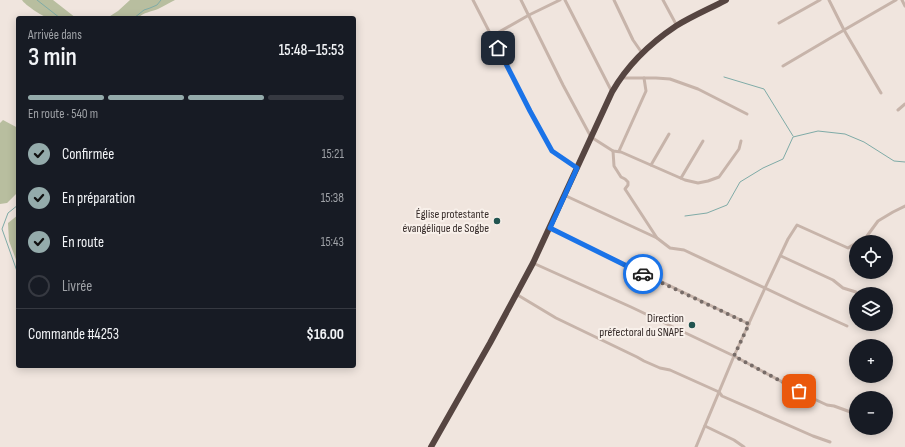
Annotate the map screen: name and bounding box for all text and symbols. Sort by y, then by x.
text: Arrivée dans [28,27,82,43]
pin [481,31,515,65]
icon: home [487,37,509,59]
text: 15:48–15:53 [279,41,344,60]
text: 3 min [28,42,77,73]
text: En route · 540 m [28,106,98,122]
icon: check [28,143,50,165]
text: Confirmée [62,145,114,164]
text: 15:21 [322,146,344,162]
icon: check [28,187,50,209]
text: En préparation [62,189,135,208]
text: 15:38 [321,190,344,206]
place label: Église protestante évangélique de Sogbe [403,207,489,236]
marker: Église protestante évangélique de Sogbe [492,216,502,226]
icon: check [28,231,50,253]
text: En route [62,233,104,252]
text: 15:43 [321,234,344,250]
map controls [849,235,893,435]
button: locate [849,235,893,279]
courier [623,254,663,294]
icon: car [632,263,654,285]
text: Livrée [62,277,92,296]
button: layers [849,287,893,331]
place label: Direction préfectoral du SNAPE [599,311,684,340]
marker: Direction préfectoral du SNAPE [687,320,697,330]
text: Commande #4253 [28,325,119,344]
text: $16.00 [306,325,344,344]
button: + [849,339,893,383]
pin [782,374,816,408]
icon: bag [788,380,810,402]
button: − [849,391,893,435]

